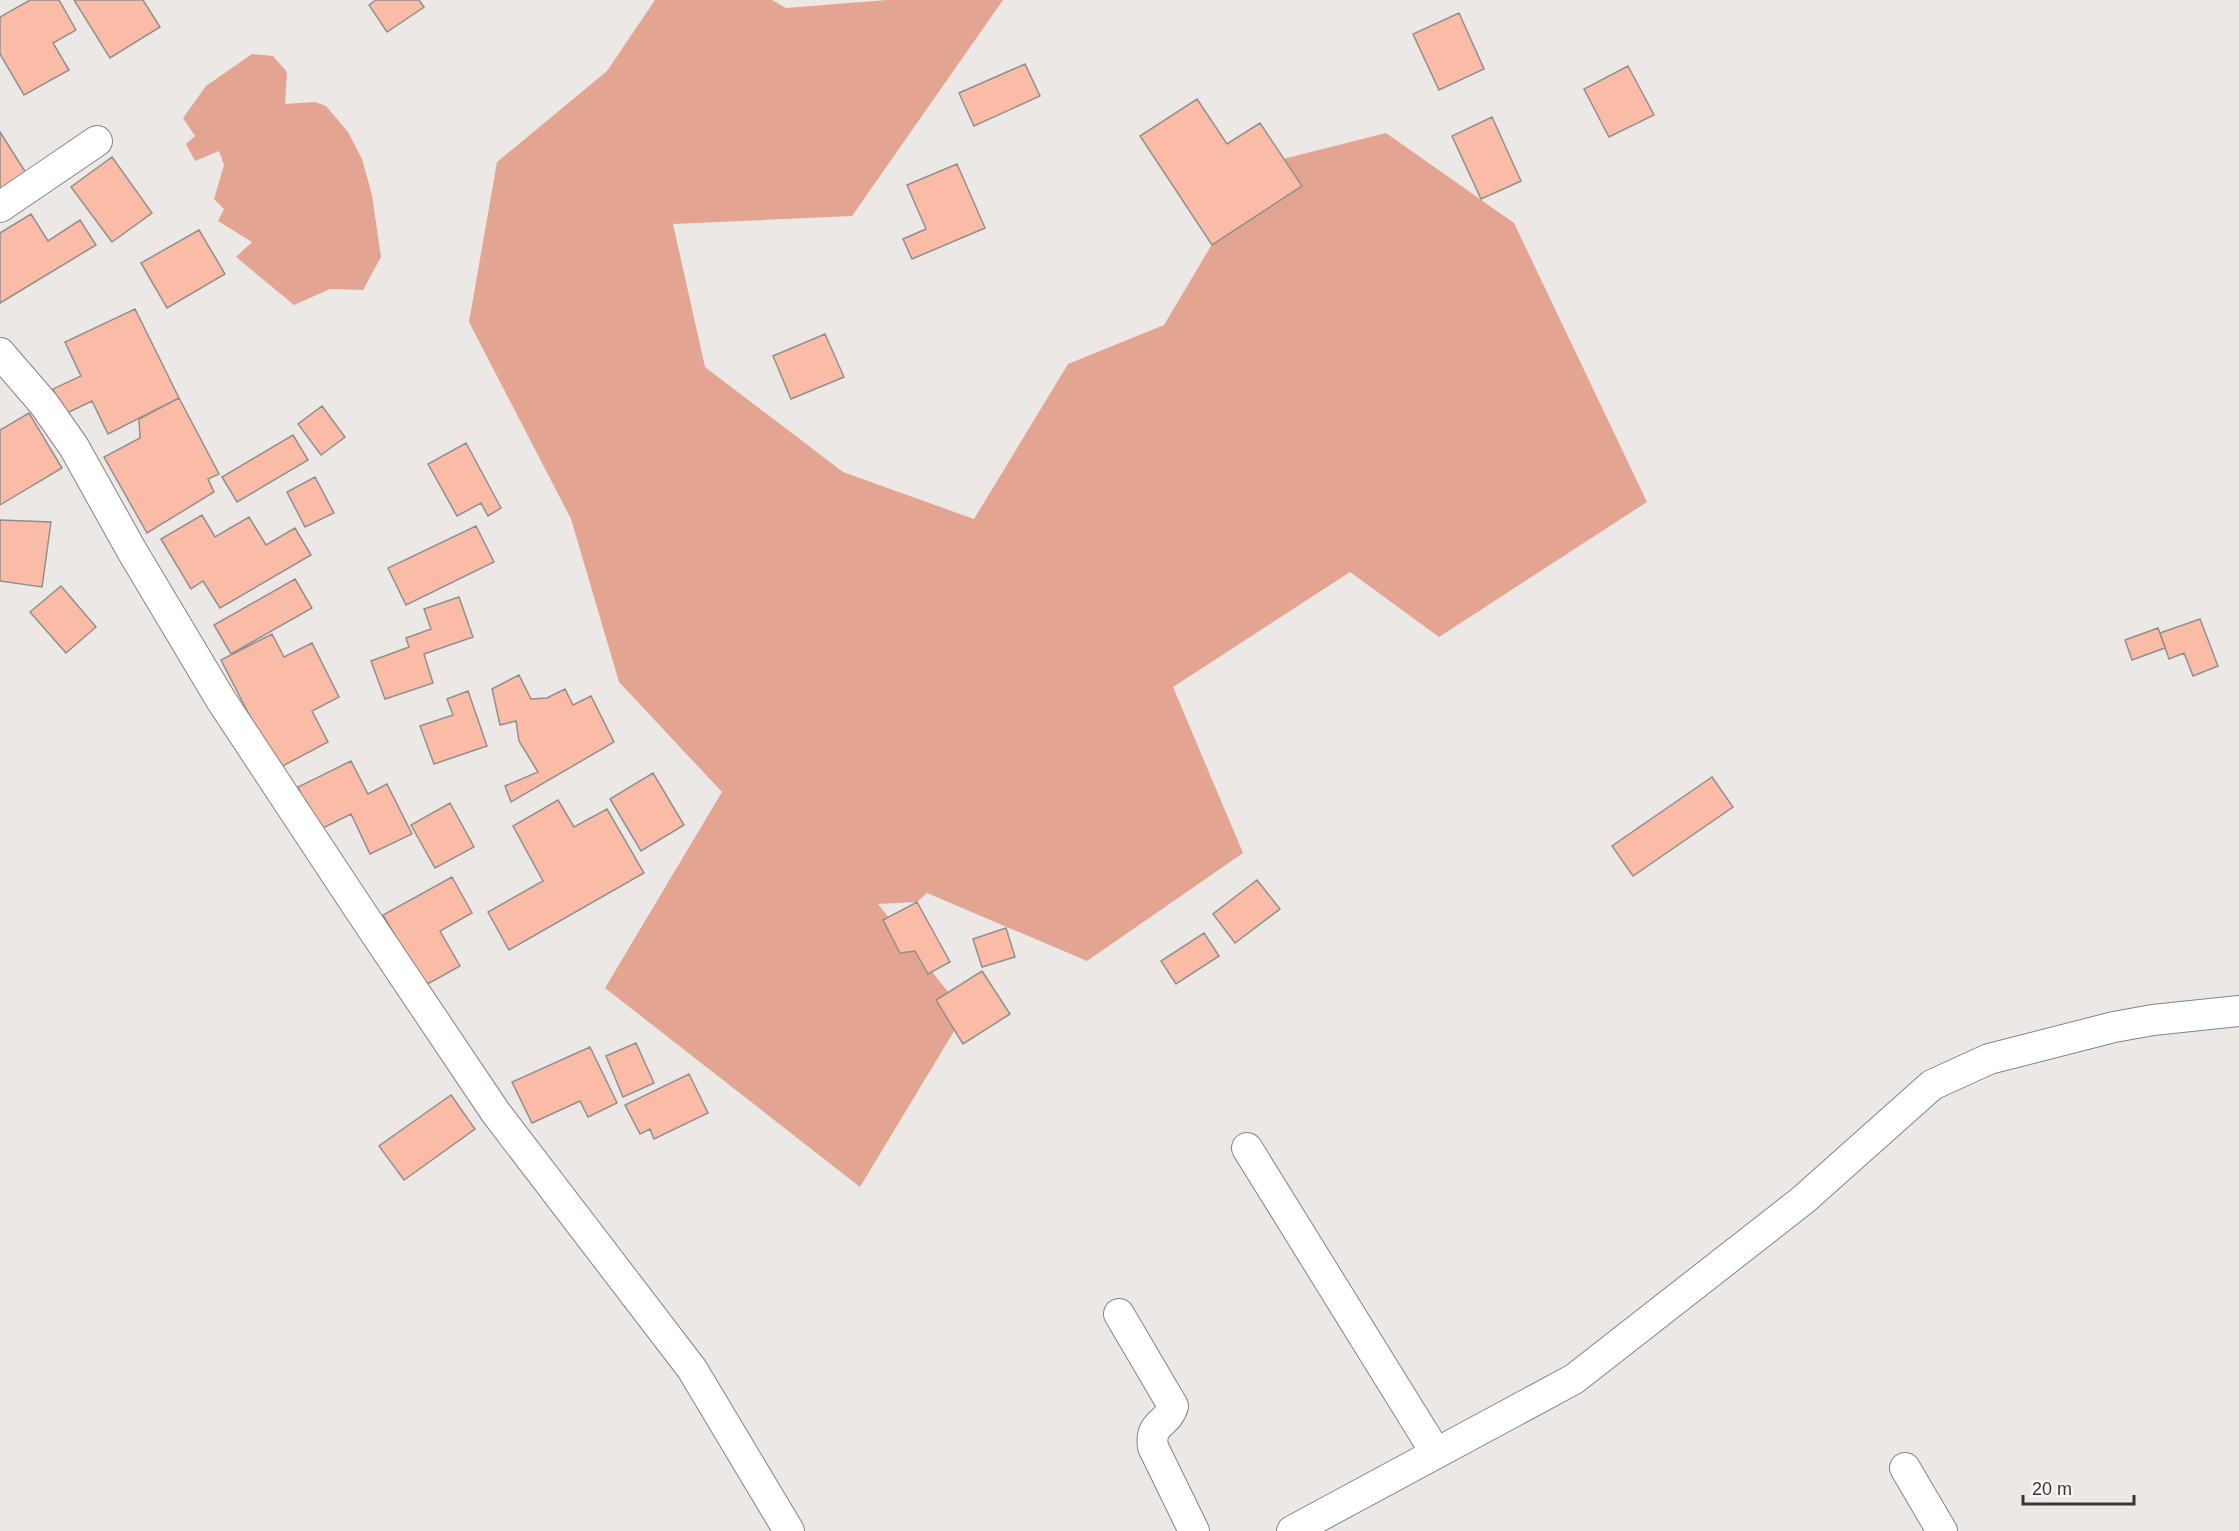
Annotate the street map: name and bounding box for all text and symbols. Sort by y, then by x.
scale bar [2023,1468,2134,1506]
text: 20 m [2032,1479,2072,1499]

